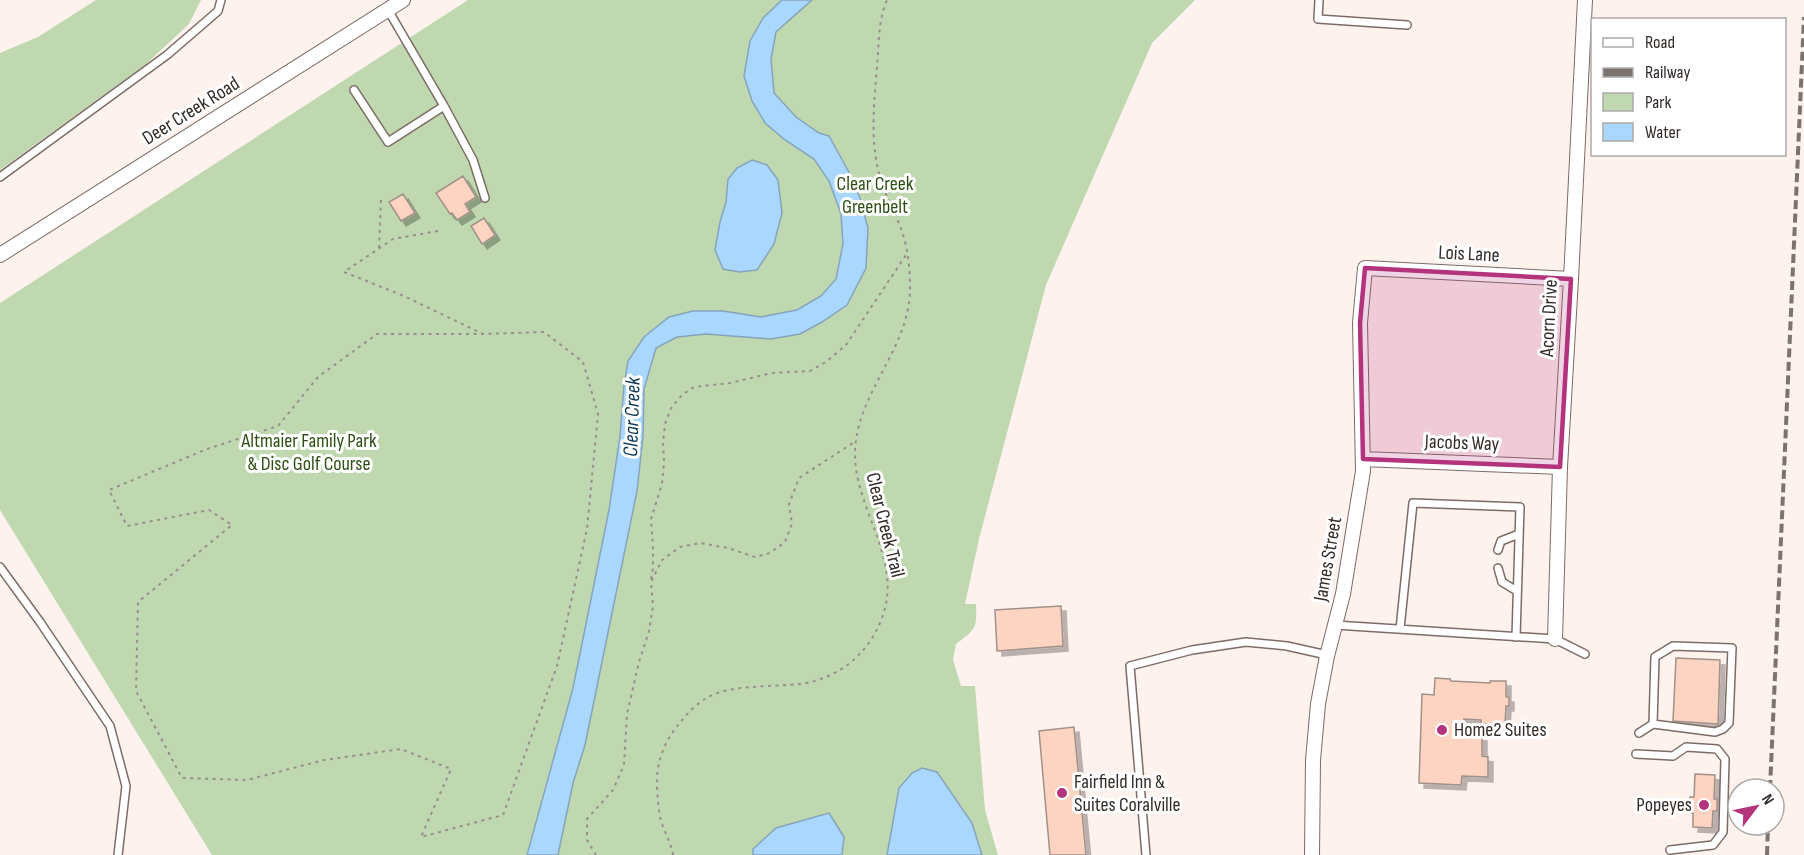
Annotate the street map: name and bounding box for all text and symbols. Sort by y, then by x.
legend [1591,18,1786,156]
text: Road [1645,32,1675,53]
text: Railway [1645,62,1690,83]
street label: Deer Creek Road [138,72,244,150]
text: Park [1645,92,1671,113]
text: Water [1645,122,1681,143]
park label: Clear Creek Greenbelt [837,172,914,219]
street label: Lois Lane [1438,240,1500,268]
street label: Acorn Drive [1535,279,1563,358]
water label: Clear Creek [618,376,646,457]
park label: Altmaier Family Park & Disc Golf Course [240,429,377,476]
street label: Jacobs Way [1423,430,1500,456]
street label: Clear Creek Trail [860,470,910,580]
street label: James Street [1309,515,1347,604]
place label: Home2 Suites [1454,718,1547,742]
marker: Home2 Suites [1435,723,1449,737]
place label: Fairfield Inn & Suites Coralville [1074,770,1181,817]
north arrow [1726,777,1786,837]
marker: Fairfield Inn & Suites Coralville [1055,786,1069,800]
text: N [1757,791,1778,809]
place label: Popeyes [1636,793,1692,817]
marker: Popeyes [1697,798,1711,812]

